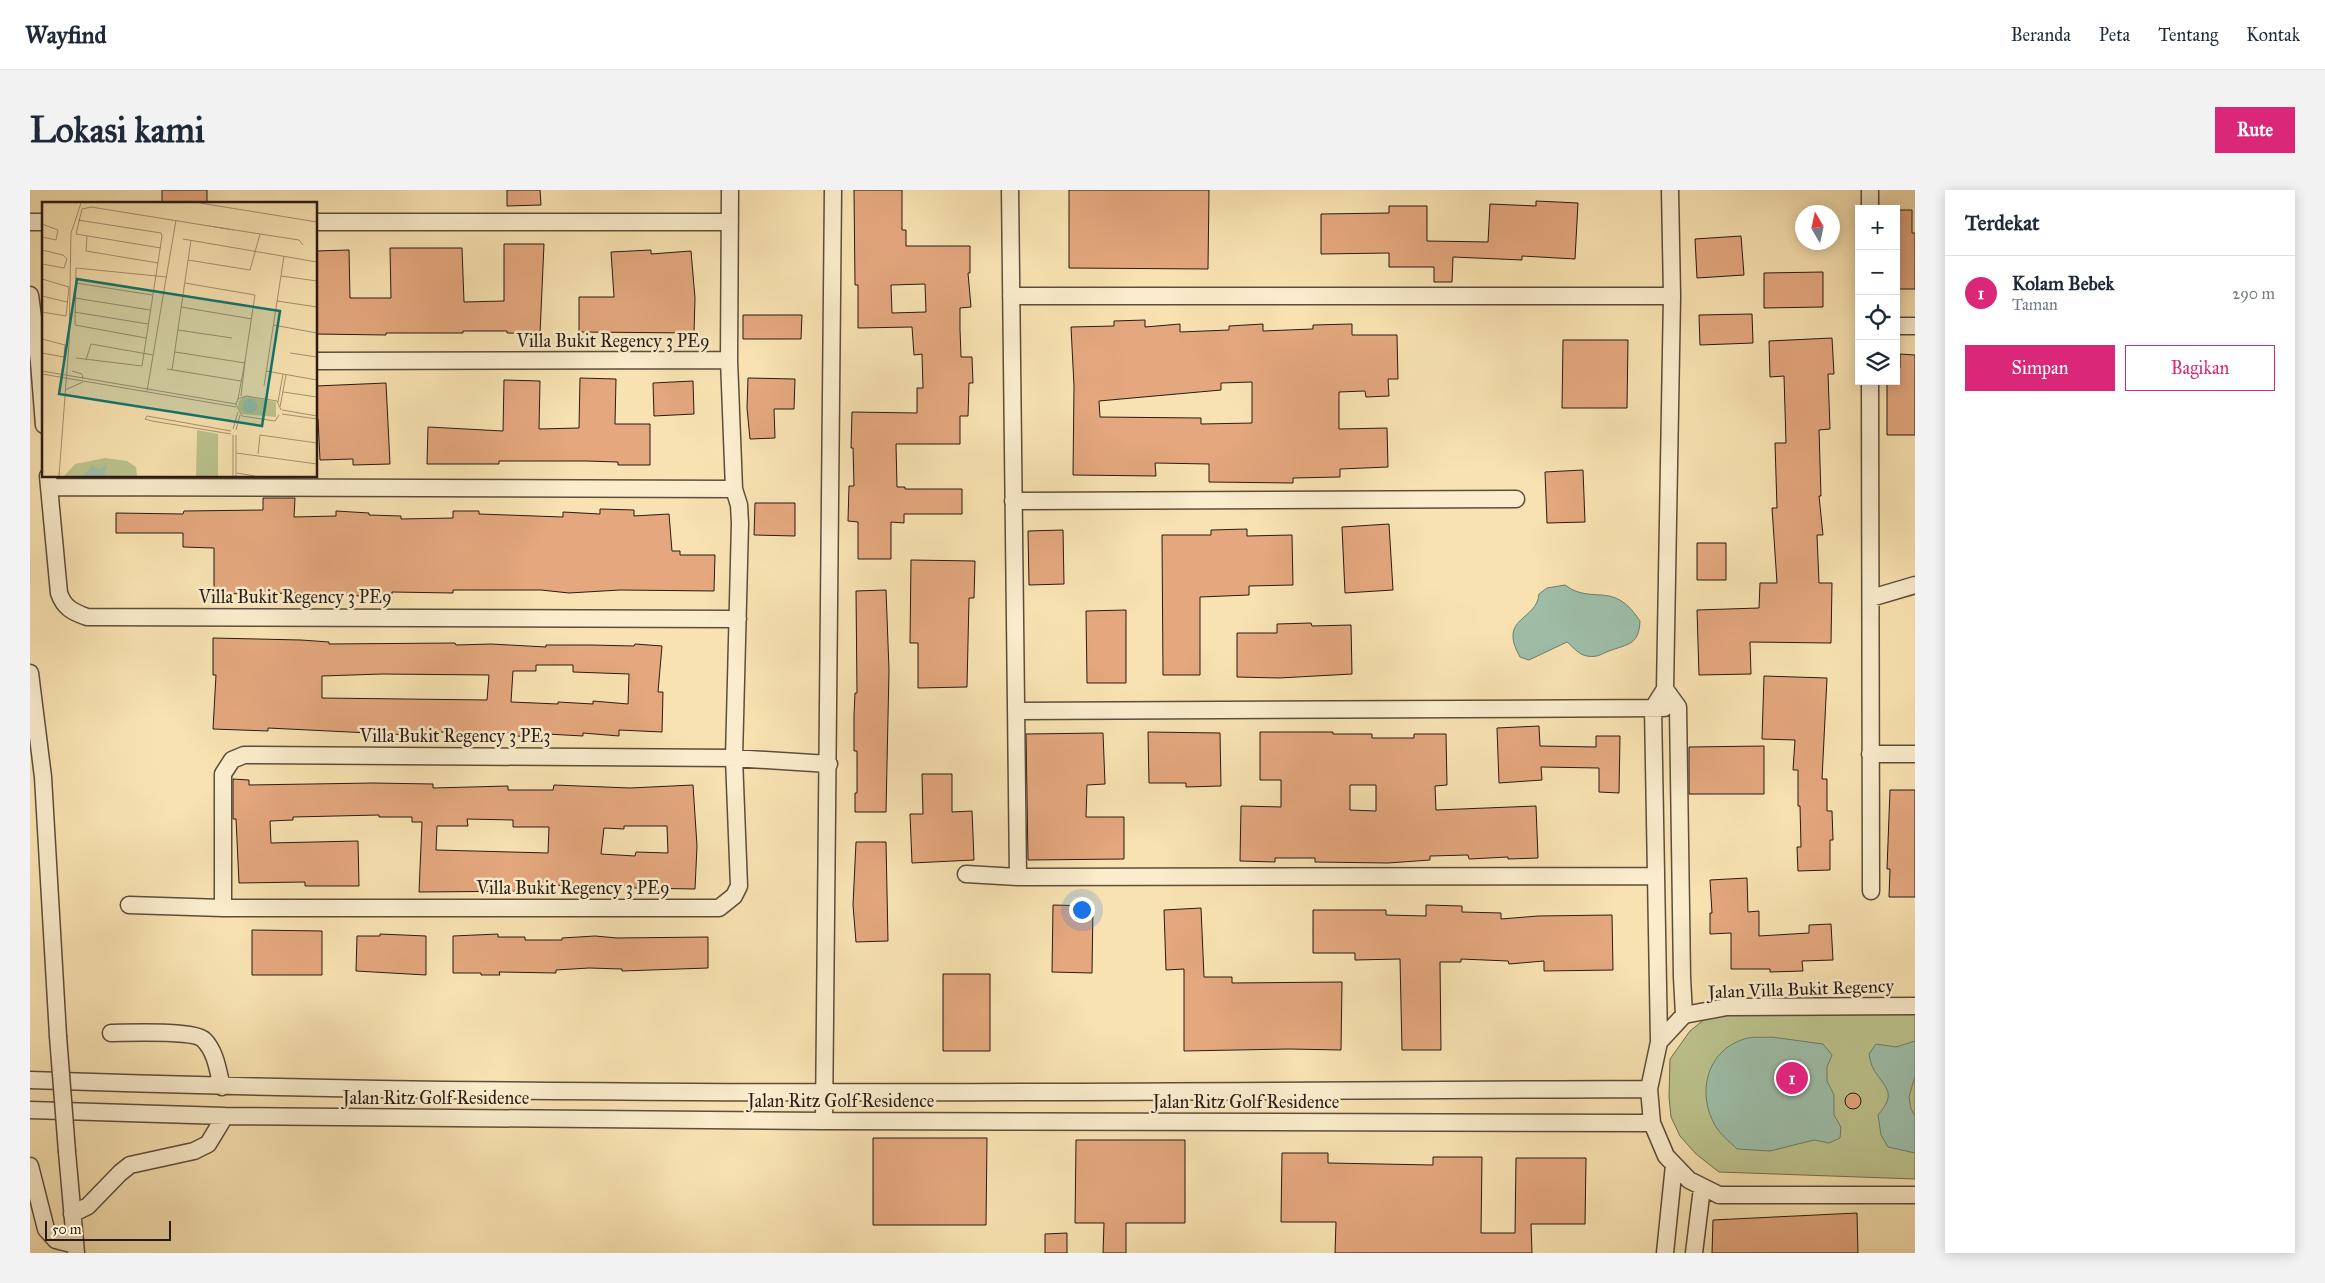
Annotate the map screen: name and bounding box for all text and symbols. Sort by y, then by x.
text: Wayfind [25,20,107,50]
text: Beranda [2011,24,2071,46]
text: Peta [2099,24,2130,46]
text: Tentang [2158,24,2218,46]
text: Kontak [2246,24,2300,46]
button: Rute [2215,107,2295,153]
text: Lokasi kami [30,109,205,152]
inset map [42,202,318,478]
north arrow [1795,205,1840,250]
map controls [1855,205,1900,385]
button: + [1855,205,1900,250]
text: Terdekat [1965,210,2039,236]
button: − [1855,250,1900,295]
text: Kolam Bebek [2012,272,2114,295]
text: 1 [1978,284,1984,303]
text: 290 m [2232,284,2275,303]
button: locate [1855,295,1900,340]
text: Taman [2012,295,2058,314]
street label: Villa Bukit Regency 3 PE9 [515,330,710,353]
button: layers [1855,340,1900,385]
button: Simpan [1965,345,2115,391]
button: Bagikan [2125,345,2275,391]
street label: Villa Bukit Regency 3 PE9 [197,586,392,609]
street label: Villa Bukit Regency 3 PE3 [359,725,550,748]
street label: Villa Bukit Regency 3 PE9 [475,877,670,900]
your location [1069,897,1095,923]
street label: Jalan Villa Bukit Regency [1706,975,1895,1004]
pin: 1 [1776,1059,1808,1097]
street label: Jalan Ritz Golf Residence [341,1087,529,1110]
street label: Jalan Ritz Golf Residence [746,1090,934,1113]
street label: Jalan Ritz Golf Residence [1151,1091,1339,1114]
scale bar [45,1218,171,1241]
text: 50 m [52,1221,81,1238]

